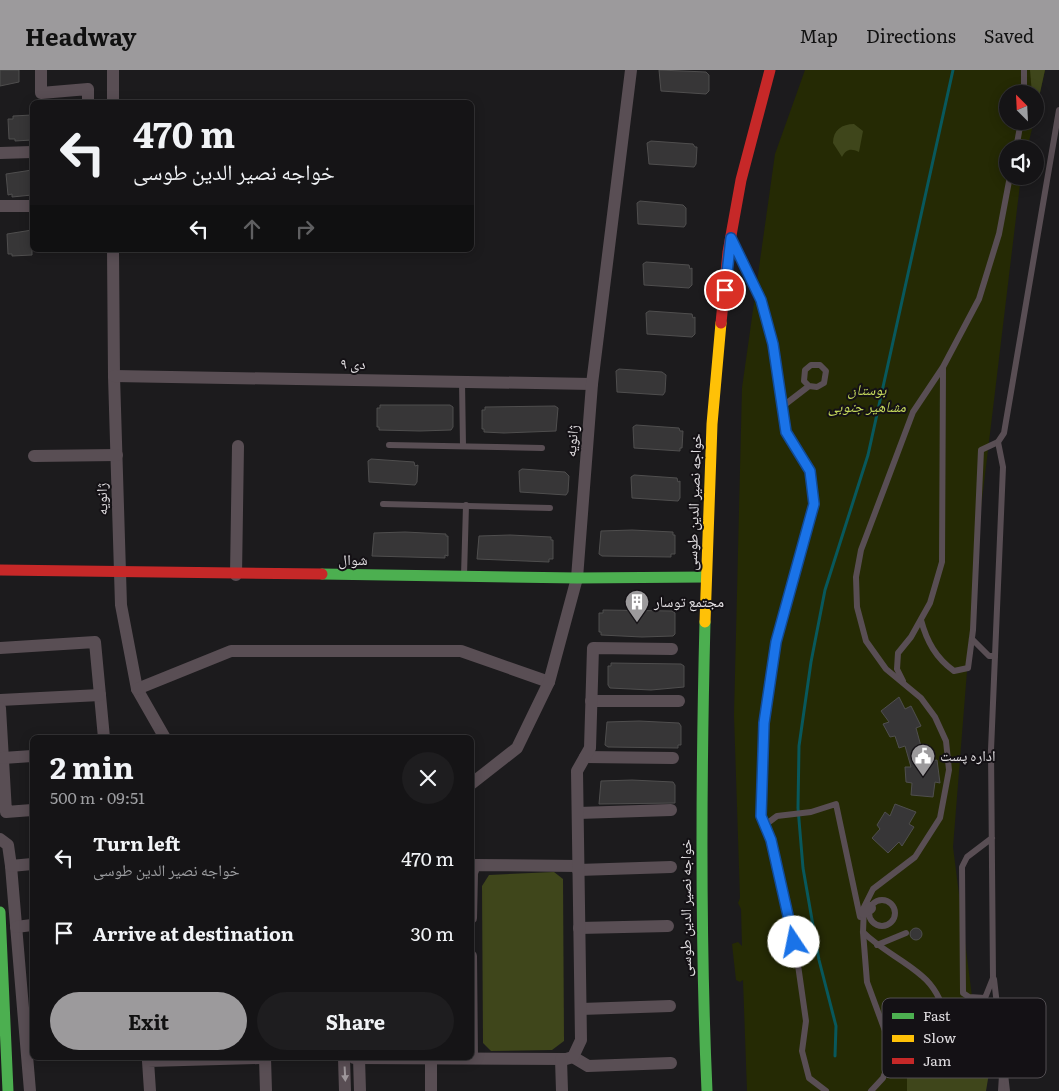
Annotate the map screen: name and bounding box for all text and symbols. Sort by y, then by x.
text: Headway [25,18,136,53]
text: Map [800,22,838,49]
text: Directions [866,22,956,49]
text: Saved [984,22,1034,49]
north arrow [999,85,1044,130]
map controls [999,85,1044,185]
text: 470 m [133,107,235,159]
icon: left [50,120,115,185]
button: sound [999,140,1044,185]
text: خواجه نصیر الدین طوسی [133,154,335,187]
icon: left [185,215,213,243]
icon: ahead [238,215,266,243]
icon: right [291,215,319,243]
pin [704,269,746,311]
icon: arrive [711,276,739,304]
street label: ۹ دی [340,351,366,374]
park label: بوستان مشاهیر جنوبی [828,377,906,417]
street label: ژانویه [558,424,583,458]
street label: خواجه نصیر الدین طوسی [679,432,706,571]
street label: ژانویه [89,482,112,515]
street label: شوال [338,547,368,570]
building icon: مجتمع توسار [624,589,650,623]
place label: مجتمع توسار [653,589,724,612]
public building icon: اداره پست [910,743,936,777]
place label: اداره پست [940,743,996,766]
text: 2 min [50,744,134,788]
button: close [402,752,454,804]
text: 500 m · 09:51 [50,785,145,809]
text: Turn left [93,829,180,857]
street label: خواجه نصیر الدین طوسی [673,839,696,977]
icon: left [50,844,78,872]
text: 470 m [401,844,454,872]
text: خواجه نصیر الدین طوسی [93,857,240,881]
position arrow [767,915,819,967]
icon: arrive [50,919,78,947]
text: Arrive at destination [93,919,294,947]
text: 30 m [410,919,454,947]
button: Exit [50,992,247,1050]
button: Share [257,992,454,1050]
legend [882,998,1046,1078]
text: Fast [923,1005,951,1025]
text: Slow [923,1027,956,1047]
text: Jam [923,1050,952,1070]
one-way arrow [341,1067,349,1083]

